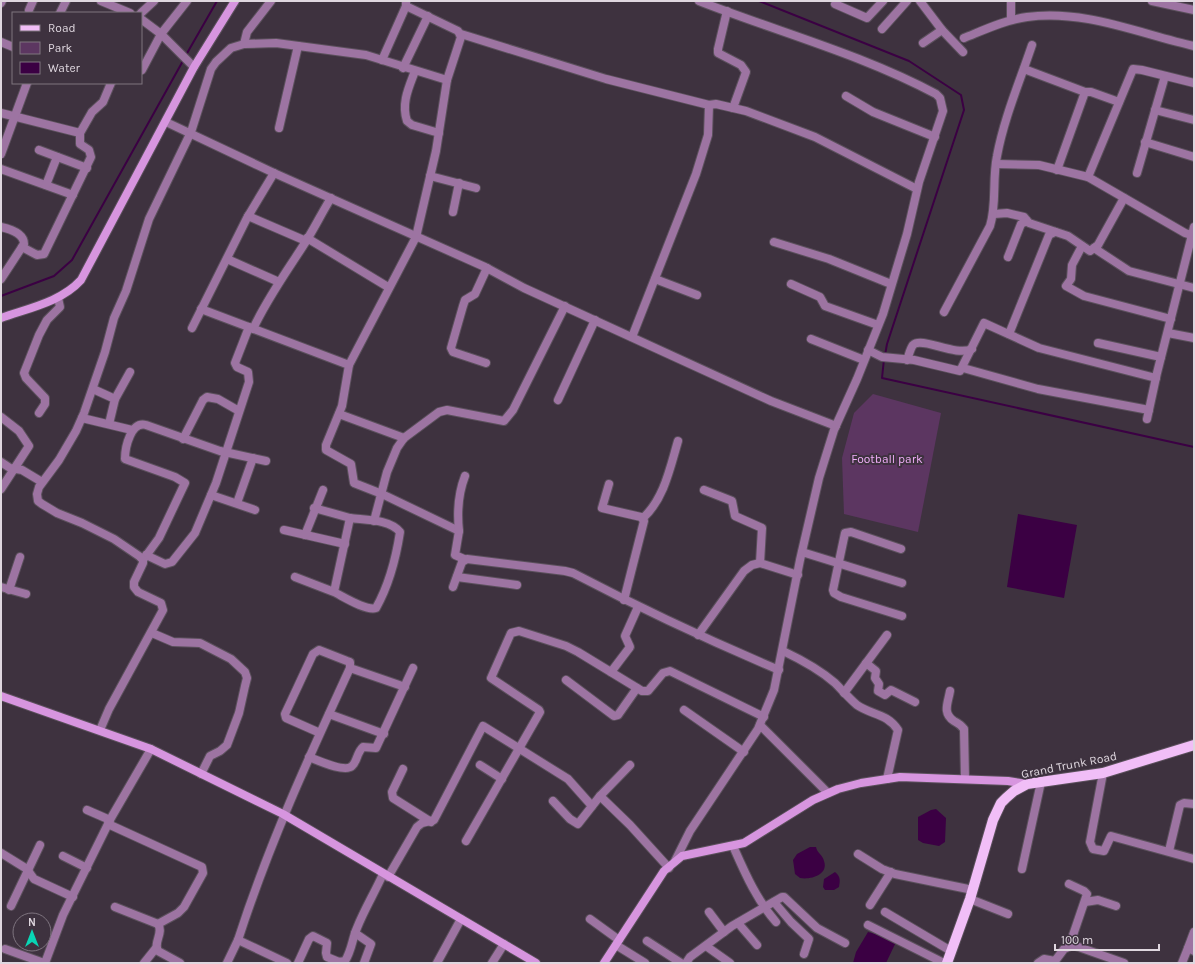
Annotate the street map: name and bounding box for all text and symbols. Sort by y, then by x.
legend [12,12,142,84]
text: Road [48,21,76,35]
text: Park [48,41,73,55]
text: Water [48,61,81,75]
park label: Football park [851,452,923,466]
street label: Grand Trunk Road [1020,749,1118,781]
north arrow [12,912,52,952]
text: N [28,916,36,929]
scale bar [1055,926,1159,952]
text: 100 m [1061,933,1093,947]

